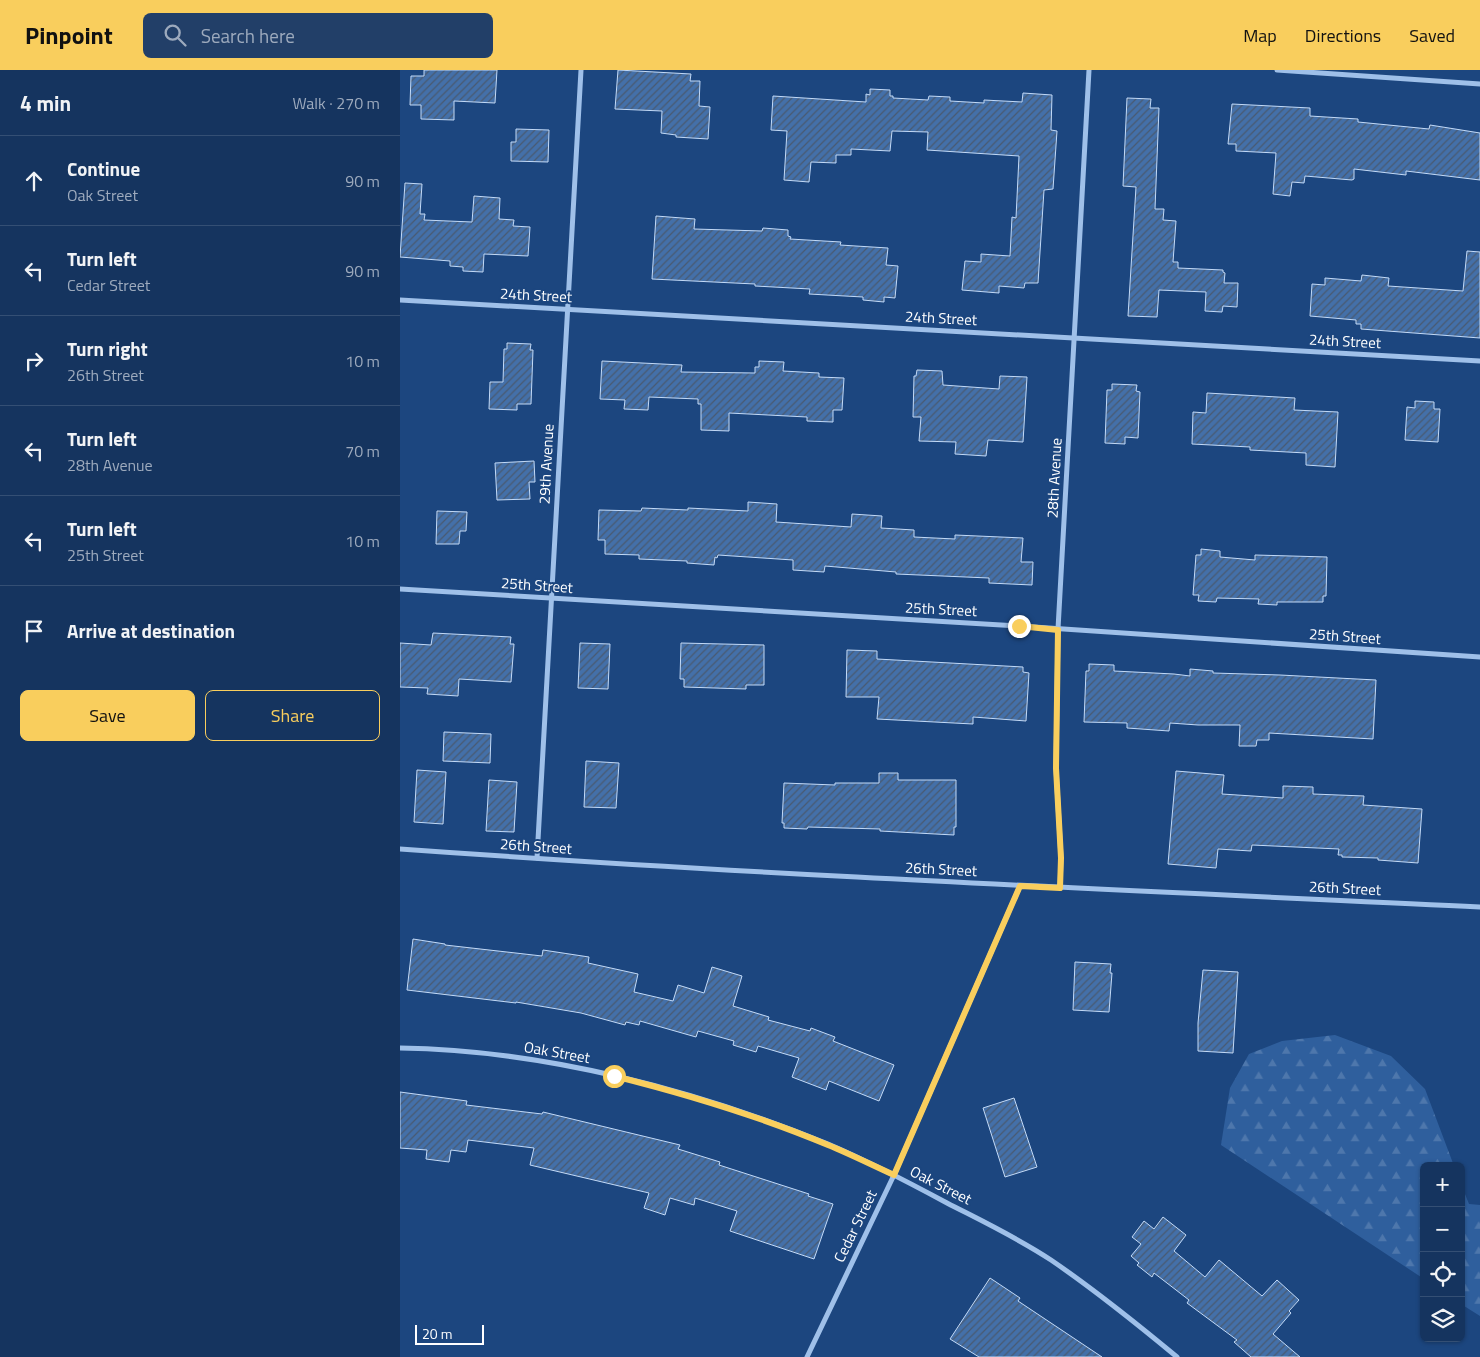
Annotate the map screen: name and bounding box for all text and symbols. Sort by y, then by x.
search box [143,13,493,58]
text: Pinpoint [25,17,113,53]
icon: search [161,21,189,49]
text: Search here [201,21,295,50]
text: Map [1243,22,1277,49]
text: Directions [1305,22,1381,49]
text: Saved [1409,22,1455,49]
text: 4 min [20,87,71,119]
text: Walk · 270 m [292,91,380,115]
text: Continue [67,154,140,183]
icon: ahead [20,167,48,195]
text: 90 m [345,169,380,193]
text: Oak Street [67,183,138,207]
text: Turn left [67,244,137,273]
icon: left [20,257,48,285]
text: 90 m [345,259,380,283]
text: Cedar Street [67,273,150,297]
street label: 24th Street [499,282,573,308]
street label: 24th Street [904,305,978,331]
street label: 24th Street [1308,328,1382,354]
text: Turn right [67,334,148,363]
icon: right [20,347,48,375]
text: 10 m [345,349,380,373]
text: 26th Street [67,363,144,387]
street label: 29th Avenue [532,423,560,505]
text: Turn left [67,424,137,453]
icon: left [20,437,48,465]
street label: 28th Avenue [1040,437,1068,519]
text: 70 m [345,439,380,463]
text: 28th Avenue [67,453,153,477]
text: Turn left [67,514,137,543]
icon: left [20,527,48,555]
text: 10 m [345,529,380,553]
text: 25th Street [67,543,144,567]
street label: 25th Street [500,571,574,599]
street label: 25th Street [904,596,978,622]
route end [1008,615,1031,638]
text: Arrive at destination [67,616,235,645]
icon: arrive [20,617,48,645]
street label: 25th Street [1308,622,1382,650]
button: Save [20,690,195,741]
button: Share [205,690,380,741]
street label: 26th Street [499,832,573,860]
street label: 26th Street [904,856,978,882]
street label: 26th Street [1308,875,1382,901]
street label: Oak Street [522,1035,592,1069]
route start [603,1065,626,1088]
street label: Oak Street [906,1160,977,1211]
map controls [1420,1162,1465,1342]
button: + [1420,1162,1465,1207]
street label: Cedar Street [828,1185,883,1266]
button: − [1420,1207,1465,1252]
button: locate [1420,1252,1465,1297]
button: layers [1420,1297,1465,1342]
scale bar [415,1322,484,1345]
text: 20 m [422,1323,452,1344]

